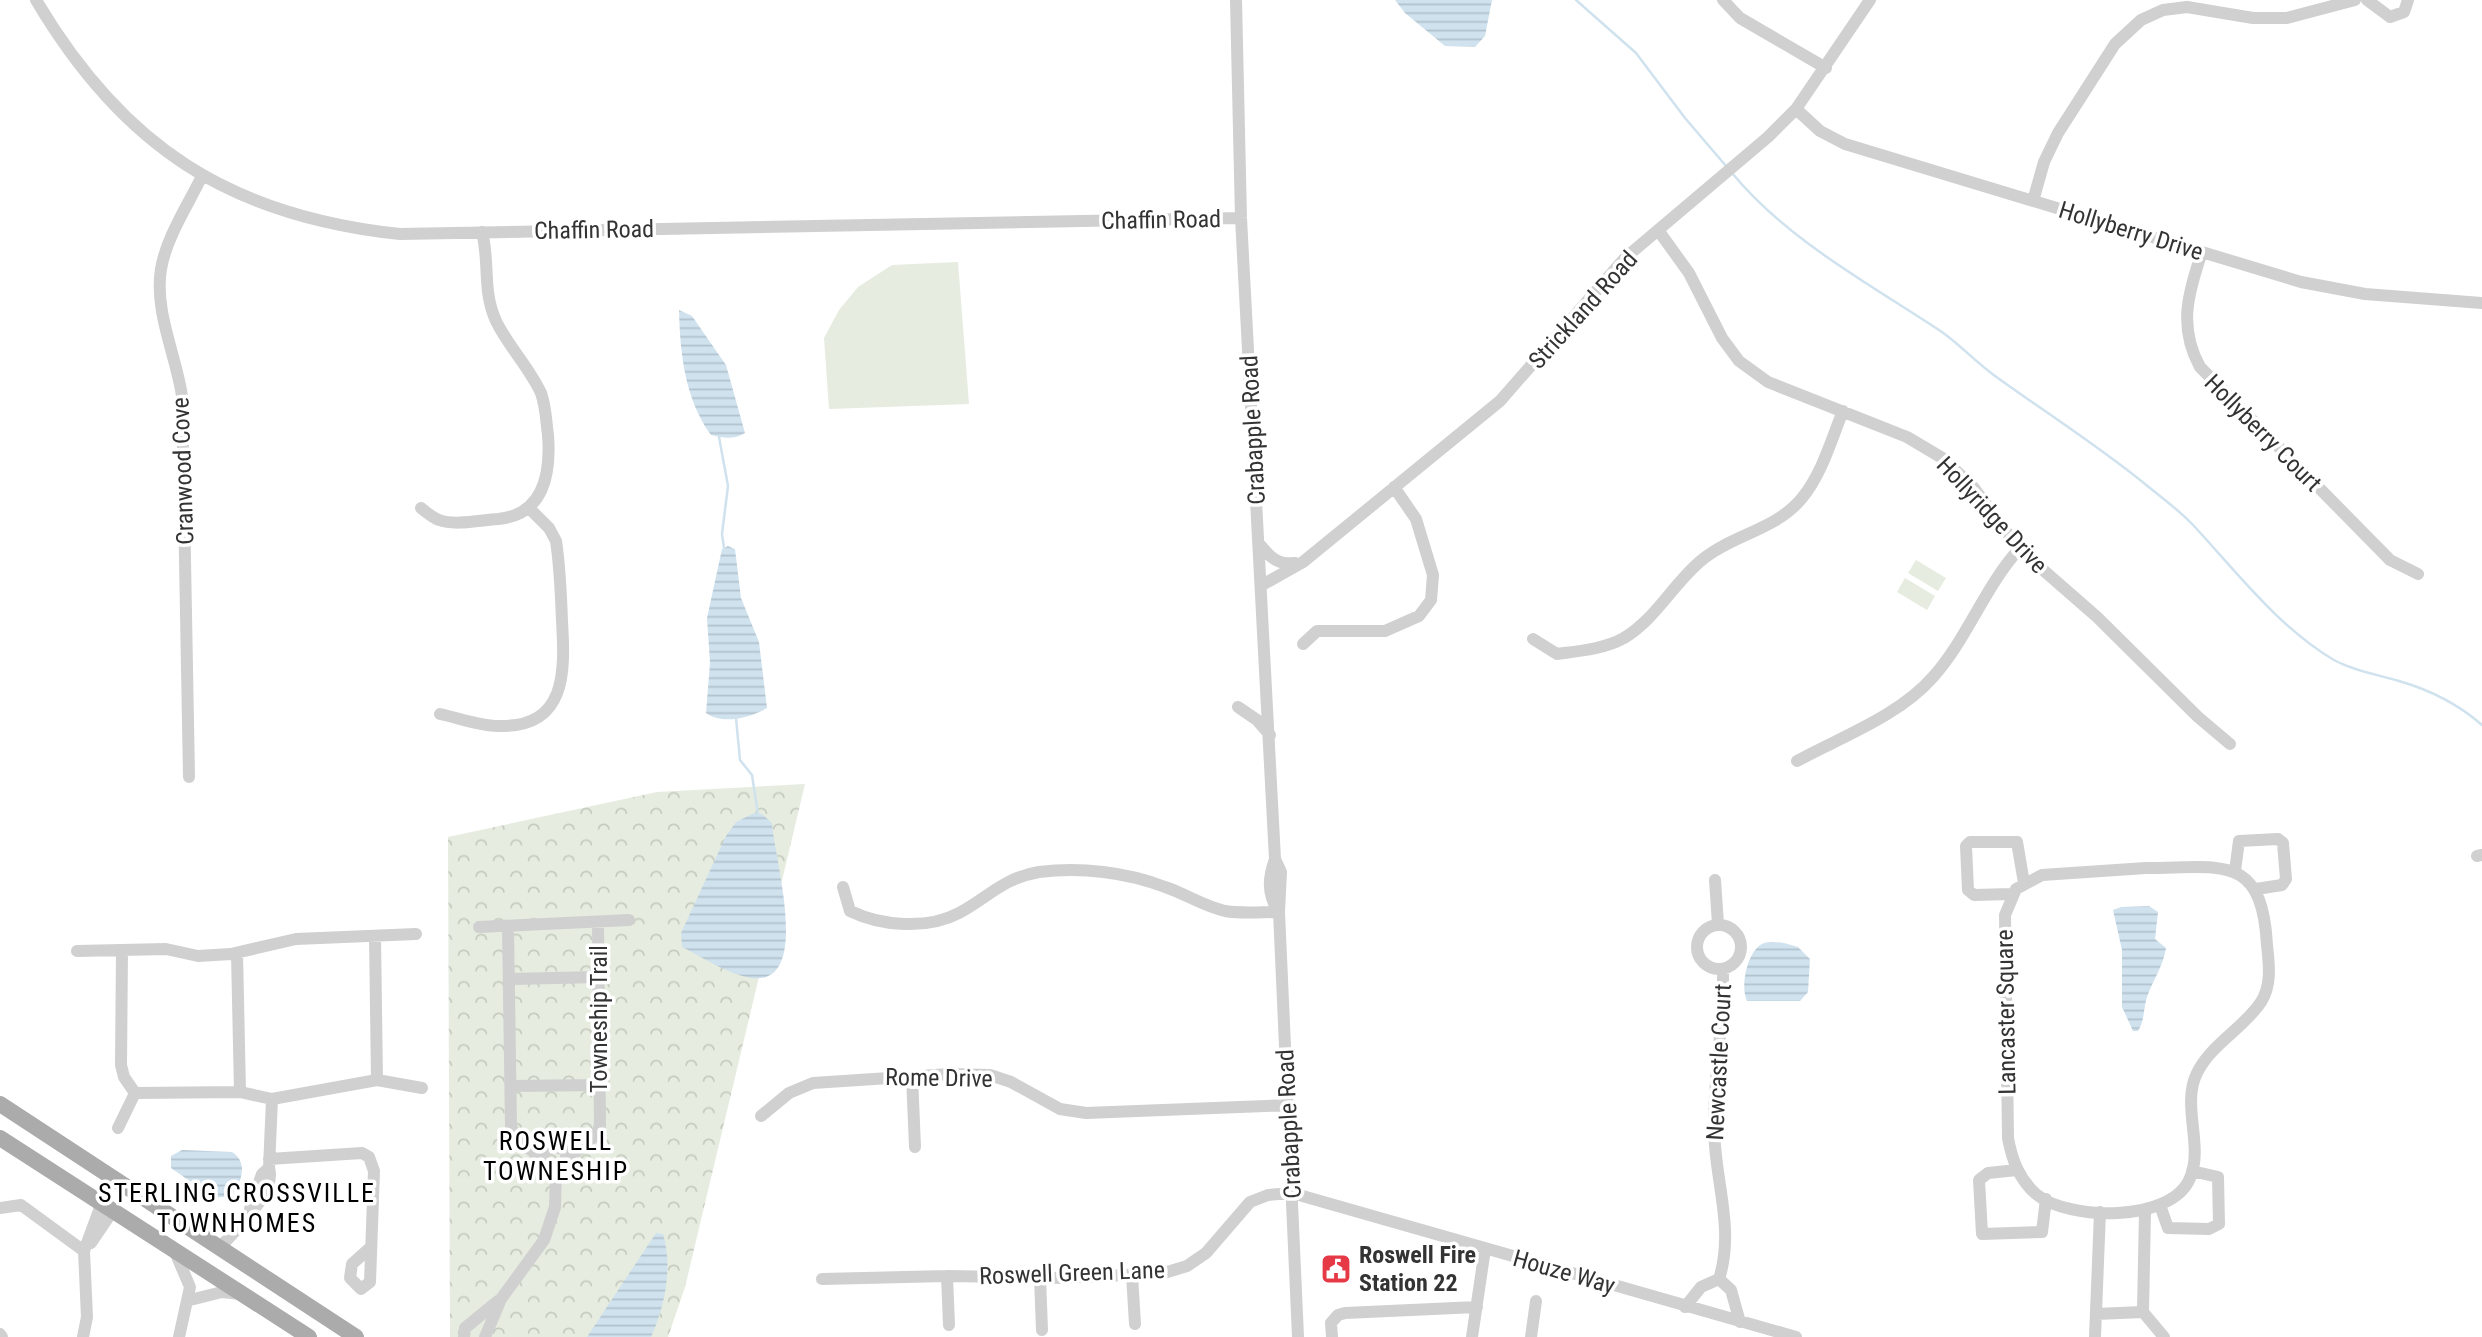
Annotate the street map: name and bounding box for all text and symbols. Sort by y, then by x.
street label: Hollyberry Drive [2056,196,2206,266]
street label: Chaffin Road [1101,205,1221,235]
street label: Chaffin Road [534,215,654,245]
street label: Strickland Road [1523,245,1643,375]
street label: Crabapple Road [1235,355,1271,505]
street label: Hollyberry Court [2199,369,2327,497]
street label: Cranwood Cove [166,397,200,545]
street label: Hollyridge Drive [1931,451,2053,579]
street label: Lancaster Square [1991,929,2021,1095]
street label: Towneship Trail [585,945,613,1093]
street label: Newcastle Court [1701,983,1737,1141]
street label: Crabapple Road [1271,1049,1307,1199]
street label: Rome Drive [885,1063,993,1093]
district label: ROSWELL TOWNESHIP [483,1126,629,1186]
district label: STERLING CROSSVILLE TOWNHOMES [98,1178,376,1238]
place label: Roswell Fire Station 22 [1359,1241,1476,1297]
street label: Houze Way [1510,1244,1618,1300]
public building icon: Roswell Fire Station 22 [1319,1252,1353,1286]
street label: Roswell Green Lane [979,1256,1165,1290]

